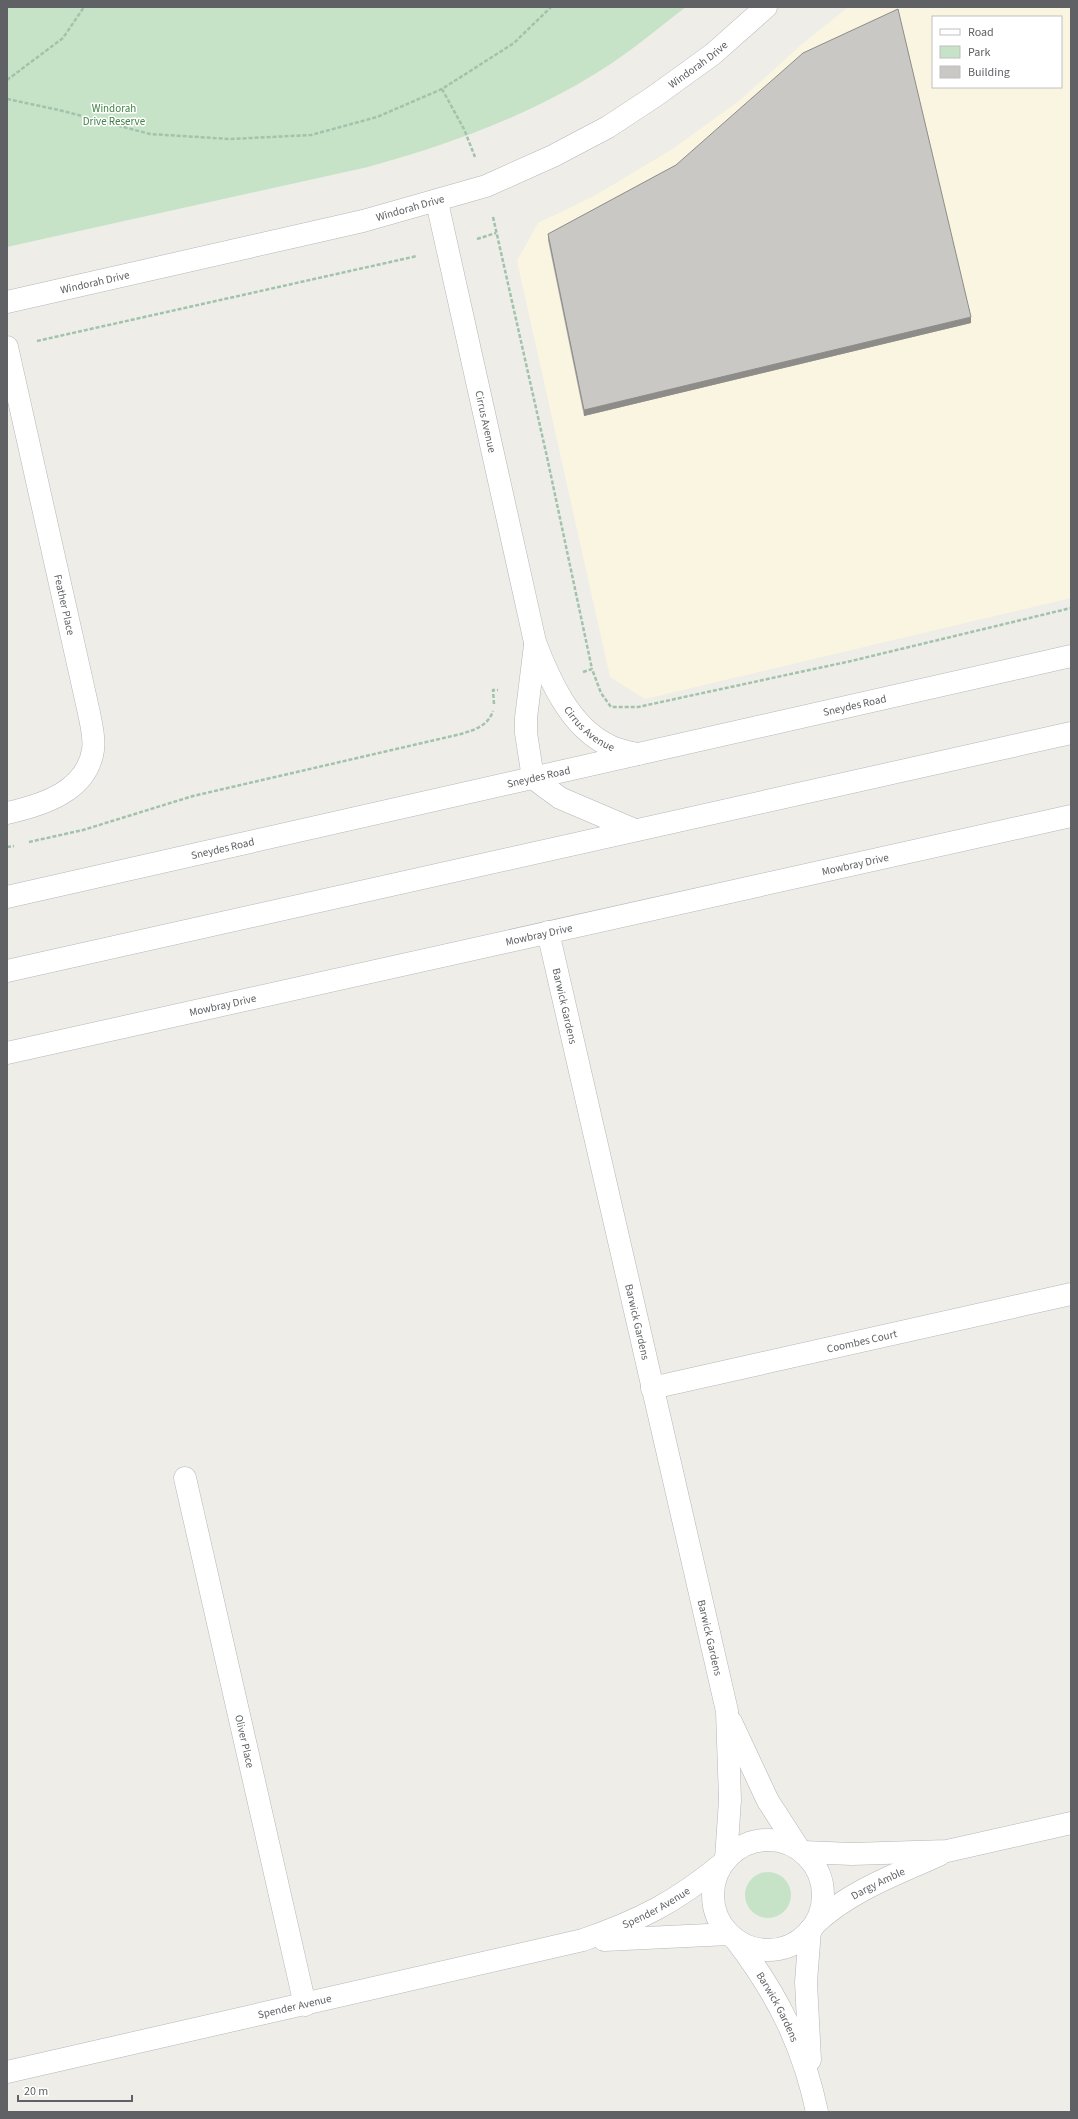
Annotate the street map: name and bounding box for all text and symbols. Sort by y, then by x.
legend [932,16,1062,88]
text: Road [968,24,994,41]
street label: Windorah Drive [665,37,731,92]
text: Park [968,44,990,61]
text: Building [968,64,1010,81]
park label: Windorah Drive Reserve [83,101,146,129]
street label: Windorah Drive [374,191,447,225]
street label: Windorah Drive [59,267,131,297]
street label: Cirrus Avenue [472,389,500,455]
street label: Feather Place [51,573,79,637]
street label: Sneydes Road [821,691,888,719]
street label: Cirrus Avenue [561,703,618,755]
street label: Sneydes Road [505,762,572,791]
street label: Sneydes Road [189,834,256,863]
street label: Mowbray Drive [820,849,891,879]
street label: Mowbray Drive [504,920,574,949]
street label: Barwick Gardens [549,967,581,1046]
street label: Mowbray Drive [188,990,258,1020]
street label: Barwick Gardens [622,1282,654,1362]
street label: Coombes Court [825,1326,899,1356]
street label: Barwick Gardens [694,1598,726,1678]
street label: Oliver Place [232,1713,258,1770]
street label: Dargy Amble [848,1863,908,1903]
street label: Spender Avenue [620,1883,693,1932]
street label: Barwick Gardens [753,1969,803,2045]
street label: Spender Avenue [256,1990,333,2022]
scale bar [18,2077,132,2103]
text: 20 m [24,2083,48,2100]

